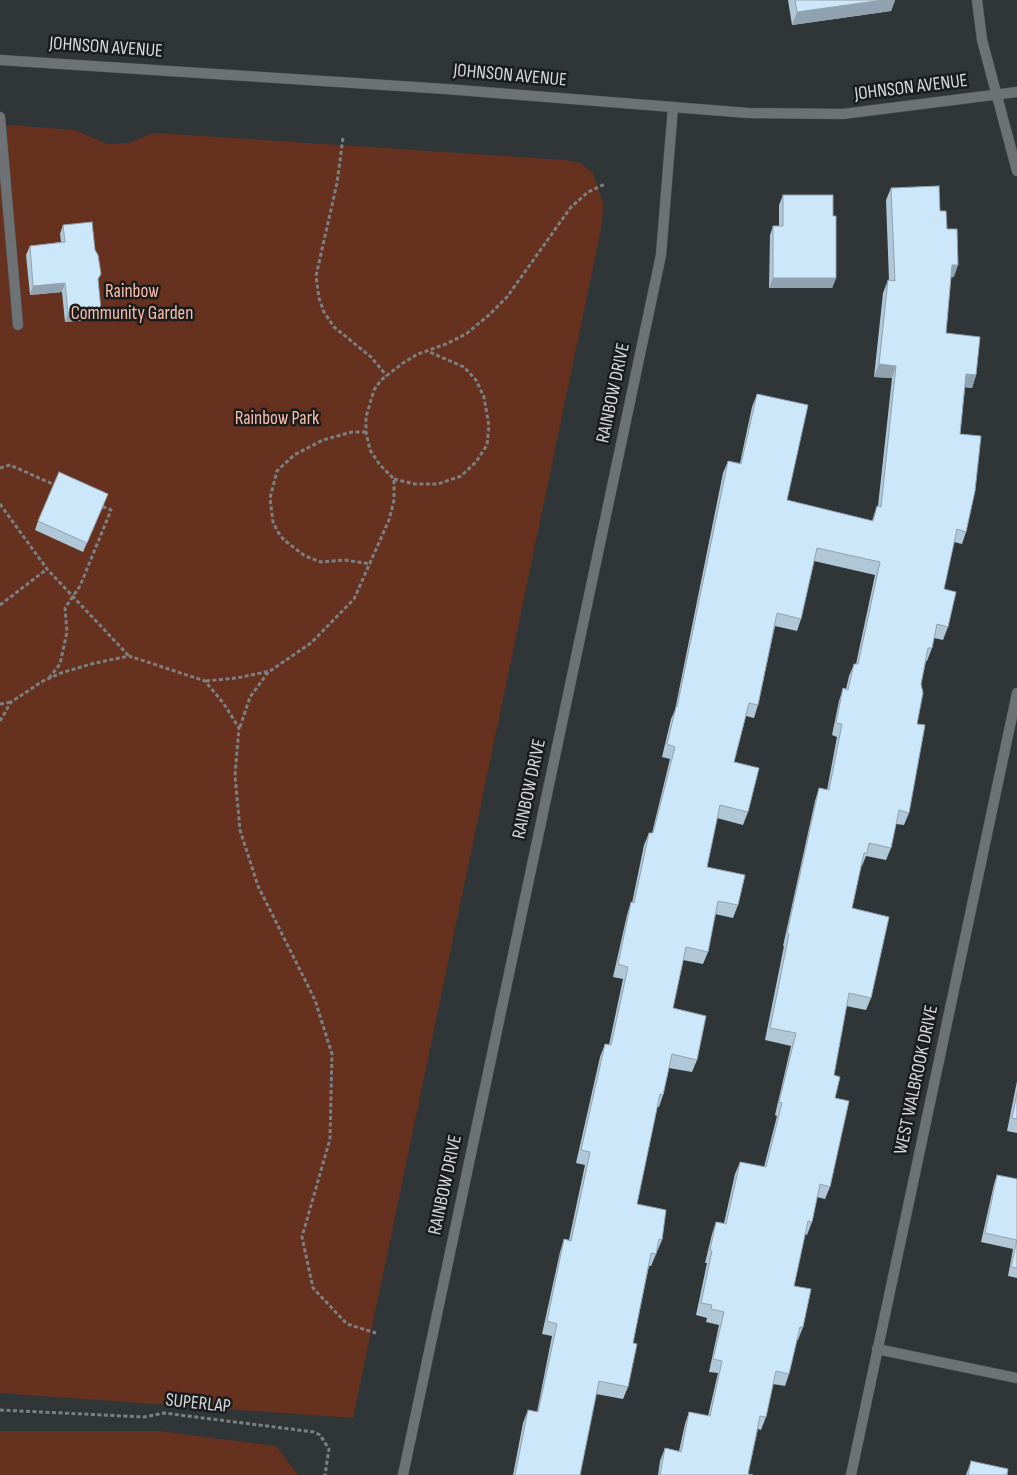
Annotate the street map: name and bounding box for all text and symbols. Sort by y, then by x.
street label: JOHNSON AVENUE [49,33,163,63]
street label: JOHNSON AVENUE [452,60,568,92]
street label: JOHNSON AVENUE [853,70,969,106]
park label: Rainbow Community Garden [71,281,193,325]
street label: RAINBOW DRIVE [592,341,636,445]
park label: Rainbow Park [235,408,319,430]
street label: RAINBOW DRIVE [508,737,552,841]
street label: WEST WALBROOK DRIVE [890,1003,944,1157]
street label: RAINBOW DRIVE [424,1133,468,1237]
street label: SUPERLAP [164,1389,232,1419]

